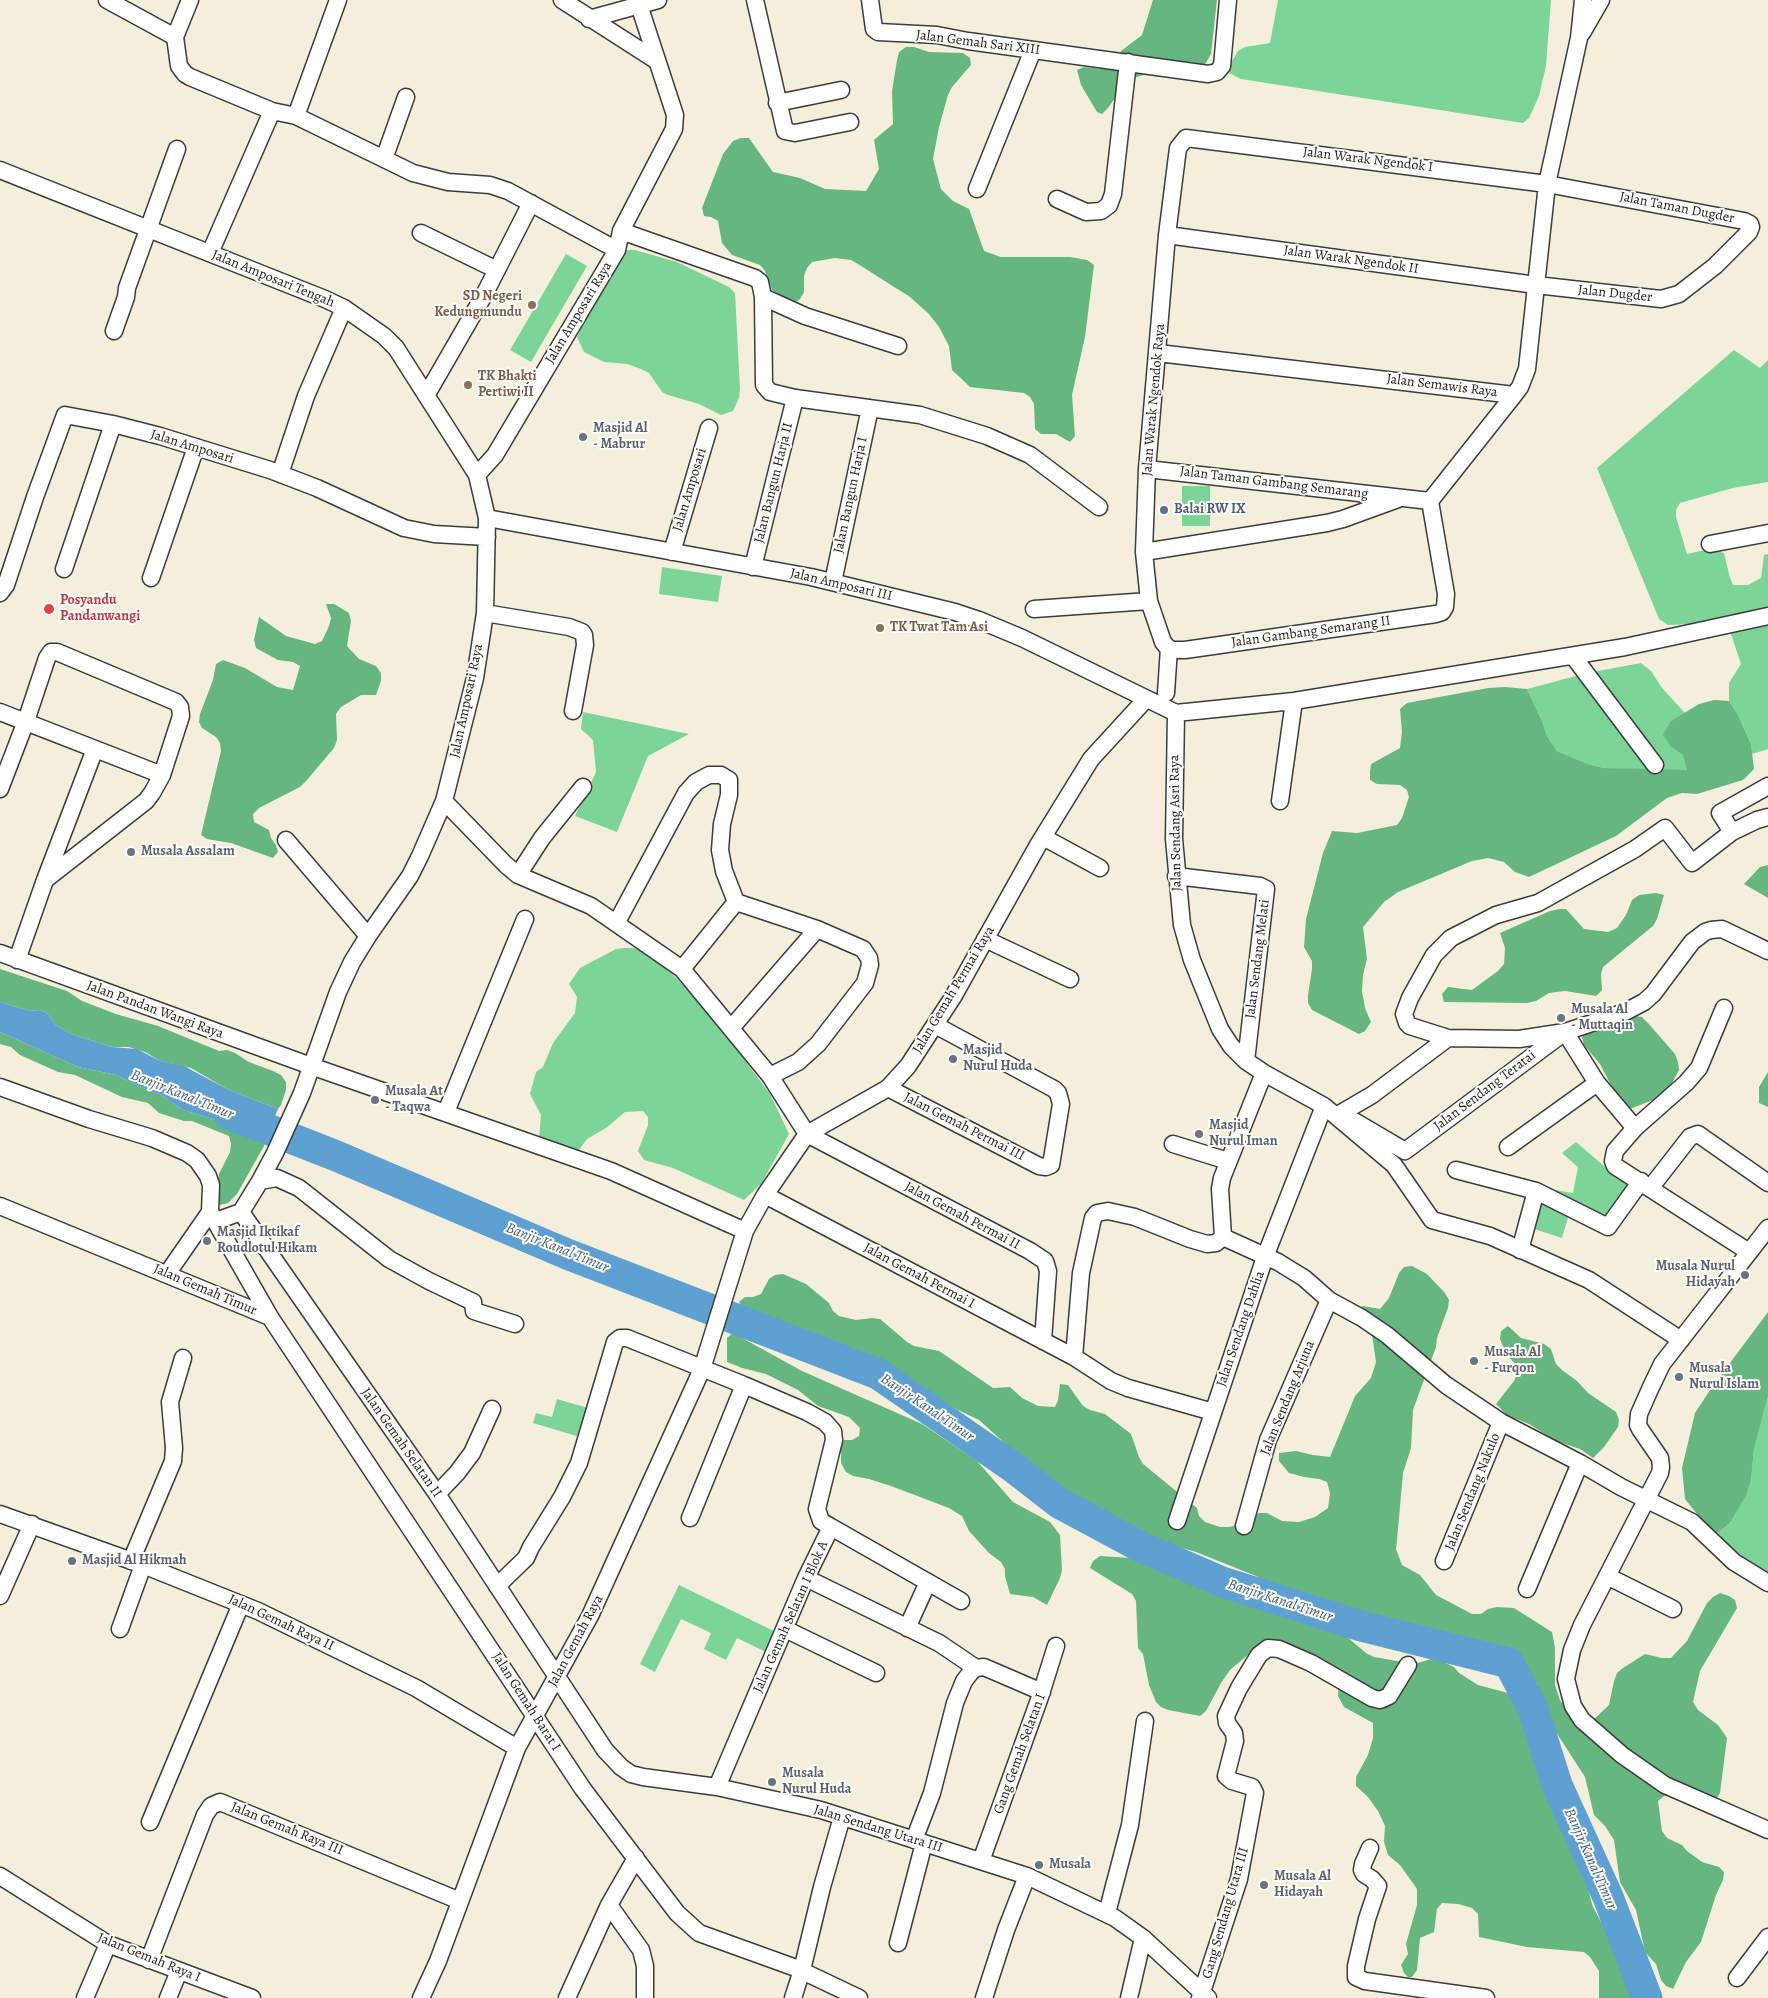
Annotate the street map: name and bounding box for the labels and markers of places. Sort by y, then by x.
place label: SD Negeri Kedungmundu [434,289,522,322]
marker: SD Negeri Kedungmundu [526,299,538,311]
place label: TK Bhakti Pertiwi II [478,369,537,402]
marker: TK Bhakti Pertiwi II [462,379,474,391]
place label: Masjid Al - Mabrur [593,421,647,454]
marker: Masjid Al - Mabrur [577,431,589,443]
place label: Balai RW IX [1174,502,1246,518]
marker: Balai RW IX [1158,504,1170,516]
place label: Posyandu Pandanwangi [60,593,140,626]
marker: Posyandu Pandanwangi [42,602,56,616]
place label: TK Twat Tam Asi [890,620,988,636]
marker: TK Twat Tam Asi [874,622,886,634]
place label: Musala Assalam [141,844,235,860]
marker: Musala Assalam [125,846,137,858]
place label: Musala Al - Muttaqin [1571,1002,1633,1034]
marker: Musala Al - Muttaqin [1555,1012,1567,1024]
place label: Masjid Nurul Huda [963,1043,1032,1076]
marker: Masjid Nurul Huda [947,1053,959,1065]
place label: Musala At - Taqwa [385,1084,443,1116]
marker: Musala At - Taqwa [369,1094,381,1106]
place label: Masjid Nurul Iman [1209,1118,1278,1150]
marker: Masjid Nurul Iman [1193,1128,1205,1140]
place label: Masjid Iktikaf Roudlotul Hikam [217,1225,317,1258]
marker: Masjid Iktikaf Roudlotul Hikam [201,1235,213,1247]
place label: Musala Nurul Hidayah [1656,1259,1735,1292]
marker: Musala Nurul Hidayah [1739,1269,1751,1281]
place label: Musala Al - Furqon [1484,1345,1541,1378]
marker: Musala Al - Furqon [1468,1355,1480,1367]
place label: Musala Nurul Islam [1689,1361,1759,1394]
marker: Musala Nurul Islam [1673,1371,1685,1383]
place label: Masjid Al Hikmah [82,1553,187,1569]
marker: Masjid Al Hikmah [66,1555,78,1567]
place label: Musala Nurul Huda [782,1766,851,1798]
marker: Musala Nurul Huda [766,1776,778,1788]
place label: Musala [1049,1857,1091,1873]
marker: Musala [1033,1859,1045,1871]
place label: Musala Al Hidayah [1274,1869,1331,1901]
marker: Musala Al Hidayah [1258,1879,1270,1891]

